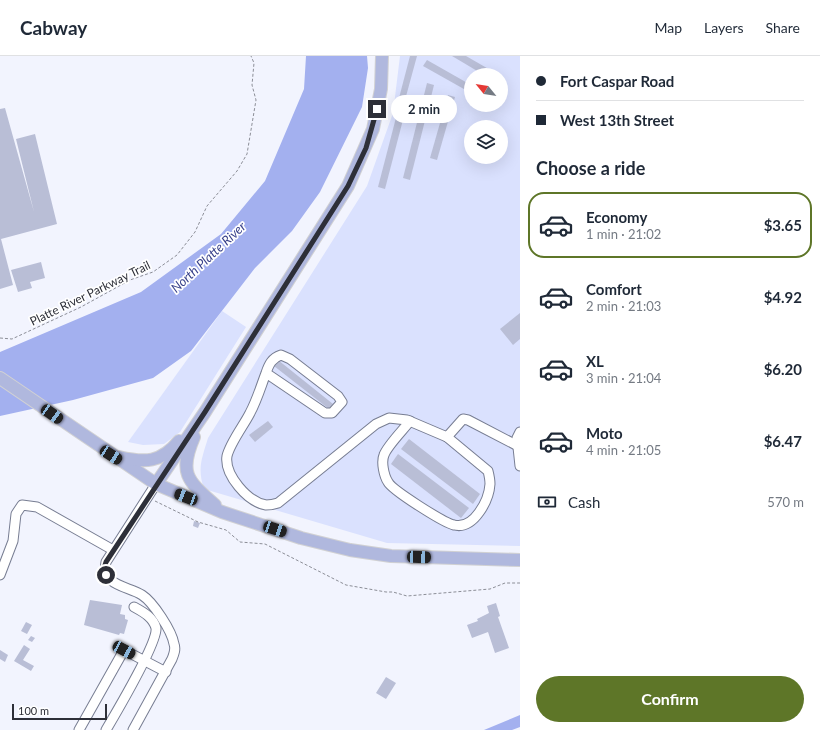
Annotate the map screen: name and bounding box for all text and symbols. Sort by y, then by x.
text: Cabway [20,16,87,39]
text: Map [654,19,682,36]
text: Layers [704,19,744,36]
text: Share [766,19,800,36]
north arrow [464,68,508,112]
map controls [464,68,508,164]
text: Fort Caspar Road [560,72,674,90]
callout: 2 min [391,95,457,123]
route end [368,100,386,118]
text: 2 min [408,101,440,117]
text: West 13th Street [560,111,674,129]
button: layers [464,120,508,164]
text: Choose a ride [536,157,645,179]
icon: car [538,207,574,243]
text: Economy [586,208,647,226]
text: $3.65 [764,216,802,234]
water label: North Platte River [167,218,249,296]
text: 1 min · 21:02 [586,226,661,242]
street label: Platte River Parkway Trail [27,257,153,329]
icon: car [538,279,574,315]
text: Comfort [586,280,642,298]
text: $4.92 [764,288,802,306]
text: 2 min · 21:03 [586,298,661,314]
icon: car [538,351,574,387]
text: XL [586,352,604,370]
text: $6.20 [764,360,802,378]
text: 3 min · 21:04 [586,370,661,386]
car [39,402,65,426]
icon: car [538,423,574,459]
text: Moto [586,424,623,442]
text: $6.47 [764,432,802,450]
text: 4 min · 21:05 [586,442,661,458]
car [98,443,124,467]
car [173,487,199,507]
icon: cash [536,491,558,513]
text: Cash [568,493,600,511]
text: 570 m [767,494,804,510]
car [262,520,288,538]
car [407,551,431,563]
route start [97,566,115,584]
car [111,639,137,661]
button: Confirm [536,676,804,722]
scale bar [12,702,107,721]
text: 100 m [18,704,49,717]

